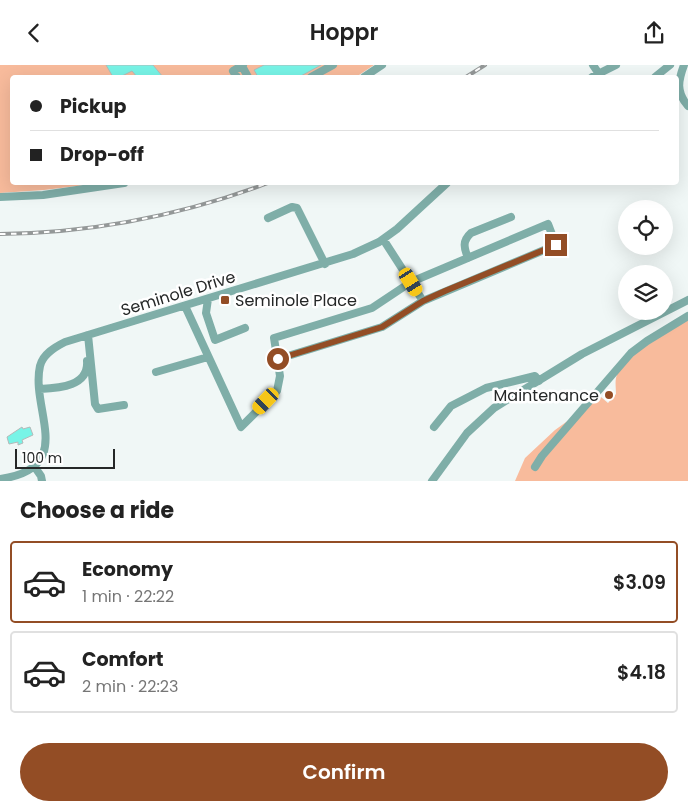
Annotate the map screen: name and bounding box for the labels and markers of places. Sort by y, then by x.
place label: Seminole Place [235,289,357,312]
marker: Seminole Place [219,294,231,306]
place label: Maintenance [494,384,599,407]
marker: Maintenance [603,389,615,401]

